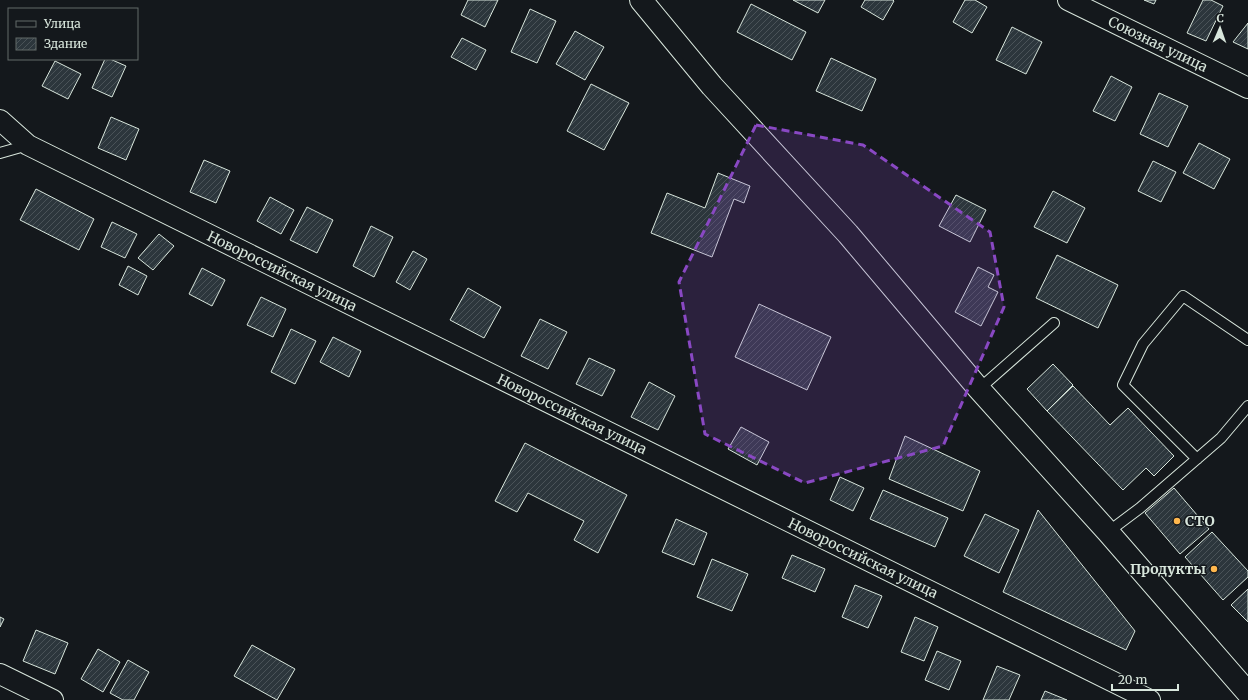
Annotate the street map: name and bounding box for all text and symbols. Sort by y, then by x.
legend [8,8,138,60]
north arrow [1200,8,1240,48]
text: С [1216,11,1224,25]
street label: Союзная улица [1105,12,1211,76]
text: Улица [43,16,81,31]
text: Здание [44,36,87,51]
street label: Новороссийская улица [204,227,360,315]
street label: Новороссийская улица [494,370,650,458]
place label: СТО [1185,512,1215,530]
street label: Новороссийская улица [785,514,941,602]
marker: СТО [1172,516,1182,526]
place label: Продукты [1130,560,1206,578]
marker: Продукты [1209,564,1219,574]
scale bar [1112,666,1178,692]
text: 20 m [1118,672,1147,687]

